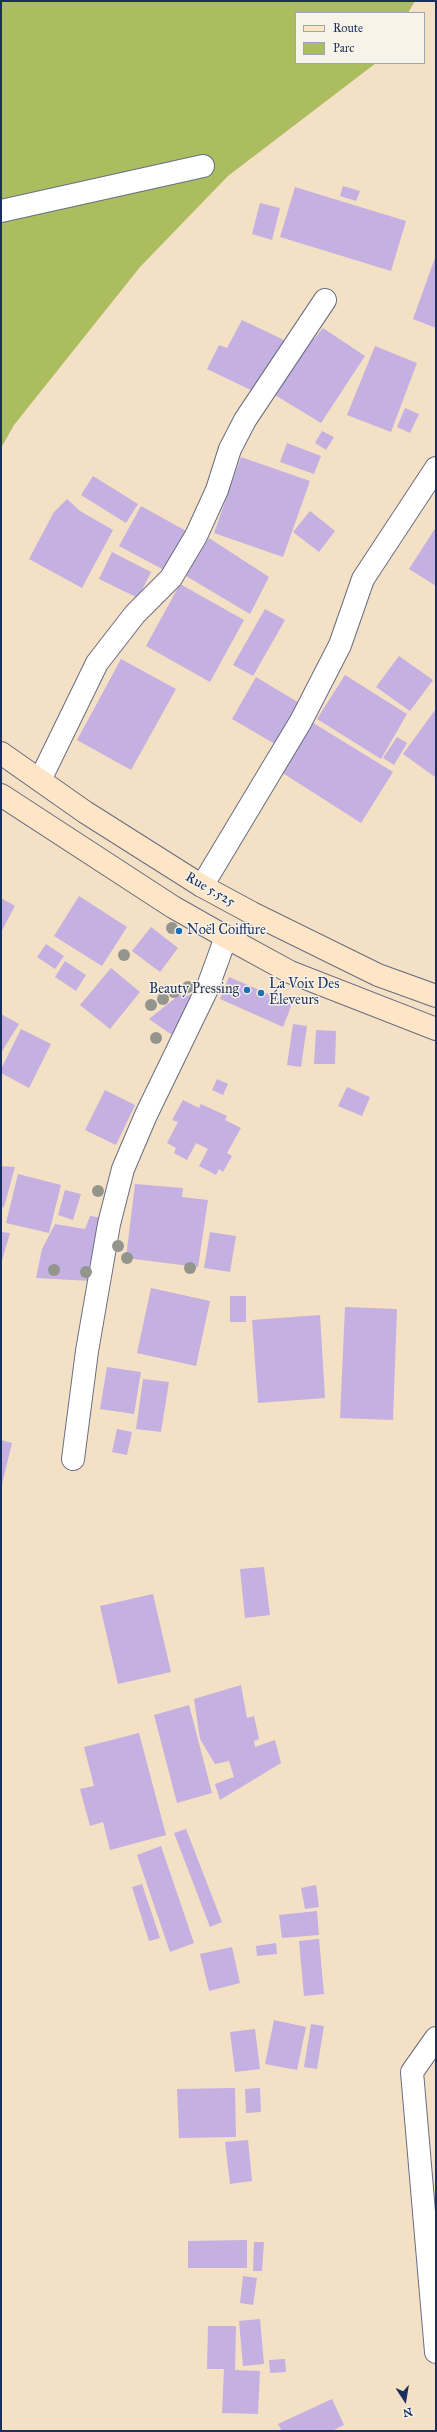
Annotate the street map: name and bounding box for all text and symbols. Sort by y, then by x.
legend [295,12,425,64]
text: Route [333,21,363,35]
text: Parc [333,41,354,55]
street label: Rue 5.525 [182,869,238,911]
place label: Noël Coiffure [187,923,266,939]
marker: Noël Coiffure [174,926,184,936]
place label: La Voix Des Éleveurs [269,977,339,1010]
place label: Beauty Pressing [149,982,239,998]
marker: Beauty Pressing [242,985,252,995]
marker: La Voix Des Éleveurs [256,988,266,998]
north arrow [385,2380,425,2420]
text: N [402,2405,414,2420]

